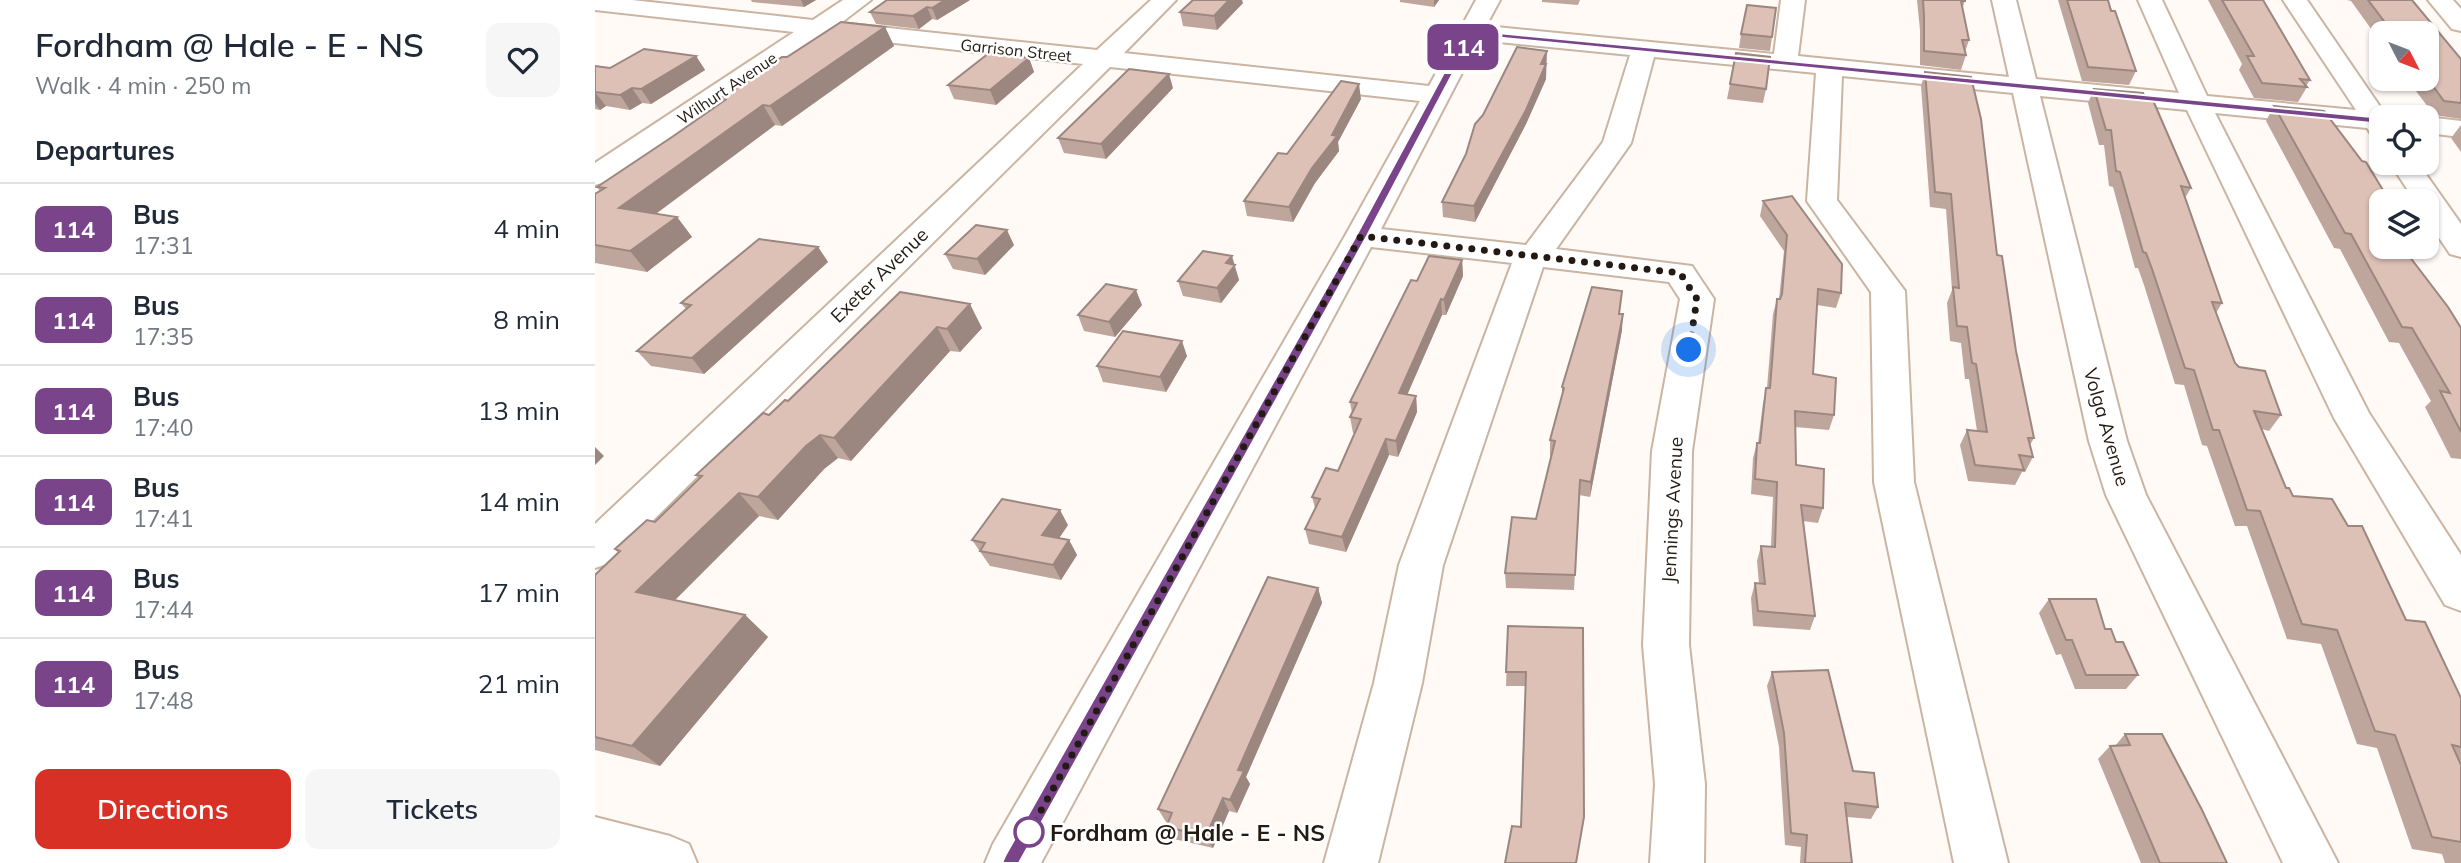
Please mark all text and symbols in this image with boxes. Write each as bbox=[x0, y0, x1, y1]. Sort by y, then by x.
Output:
north arrow bbox=[2369, 21, 2439, 91]
map controls bbox=[2369, 21, 2439, 259]
button: heart bbox=[486, 23, 560, 97]
text: Fordham @ Hale - E - NS bbox=[35, 24, 424, 65]
line badge: 114 bbox=[1423, 24, 1503, 70]
text: 114 bbox=[1441, 32, 1485, 62]
street label: Garrison Street bbox=[959, 34, 1073, 66]
street label: Wilhurt Avenue bbox=[673, 47, 781, 129]
text: Walk · 4 min · 250 m bbox=[35, 71, 252, 100]
button: locate bbox=[2369, 105, 2439, 175]
text: Departures bbox=[35, 134, 175, 167]
button: layers bbox=[2369, 189, 2439, 259]
text: Bus bbox=[133, 198, 179, 231]
text: 4 min bbox=[493, 212, 560, 245]
text: 114 bbox=[52, 214, 95, 244]
street label: Exeter Avenue bbox=[825, 222, 933, 328]
text: 17:31 bbox=[133, 231, 193, 260]
text: Bus bbox=[133, 289, 179, 322]
text: 8 min bbox=[493, 303, 560, 336]
text: 114 bbox=[52, 305, 95, 335]
text: 17:35 bbox=[133, 322, 193, 351]
your location bbox=[1671, 332, 1706, 367]
street label: Volga Avenue bbox=[2079, 365, 2135, 489]
text: Bus bbox=[133, 380, 179, 413]
text: 13 min bbox=[478, 394, 560, 427]
text: 114 bbox=[52, 396, 95, 426]
text: 17:40 bbox=[133, 413, 193, 442]
street label: Jennings Avenue bbox=[1656, 436, 1688, 584]
text: Bus bbox=[133, 471, 179, 504]
text: 14 min bbox=[478, 485, 560, 518]
text: 114 bbox=[52, 487, 95, 517]
text: 17:41 bbox=[133, 504, 193, 533]
text: Bus bbox=[133, 562, 179, 595]
text: 17 min bbox=[478, 576, 560, 609]
text: 114 bbox=[52, 578, 95, 608]
text: 17:44 bbox=[133, 595, 193, 624]
text: Bus bbox=[133, 653, 179, 686]
text: 21 min bbox=[478, 667, 560, 700]
text: 114 bbox=[52, 669, 95, 699]
text: 17:48 bbox=[133, 686, 193, 715]
button: Directions bbox=[35, 769, 291, 849]
button: Tickets bbox=[305, 769, 560, 849]
marker: Fordham @ Hale - E - NS bbox=[1014, 817, 1044, 847]
place label: Fordham @ Hale - E - NS bbox=[1050, 818, 1325, 847]

